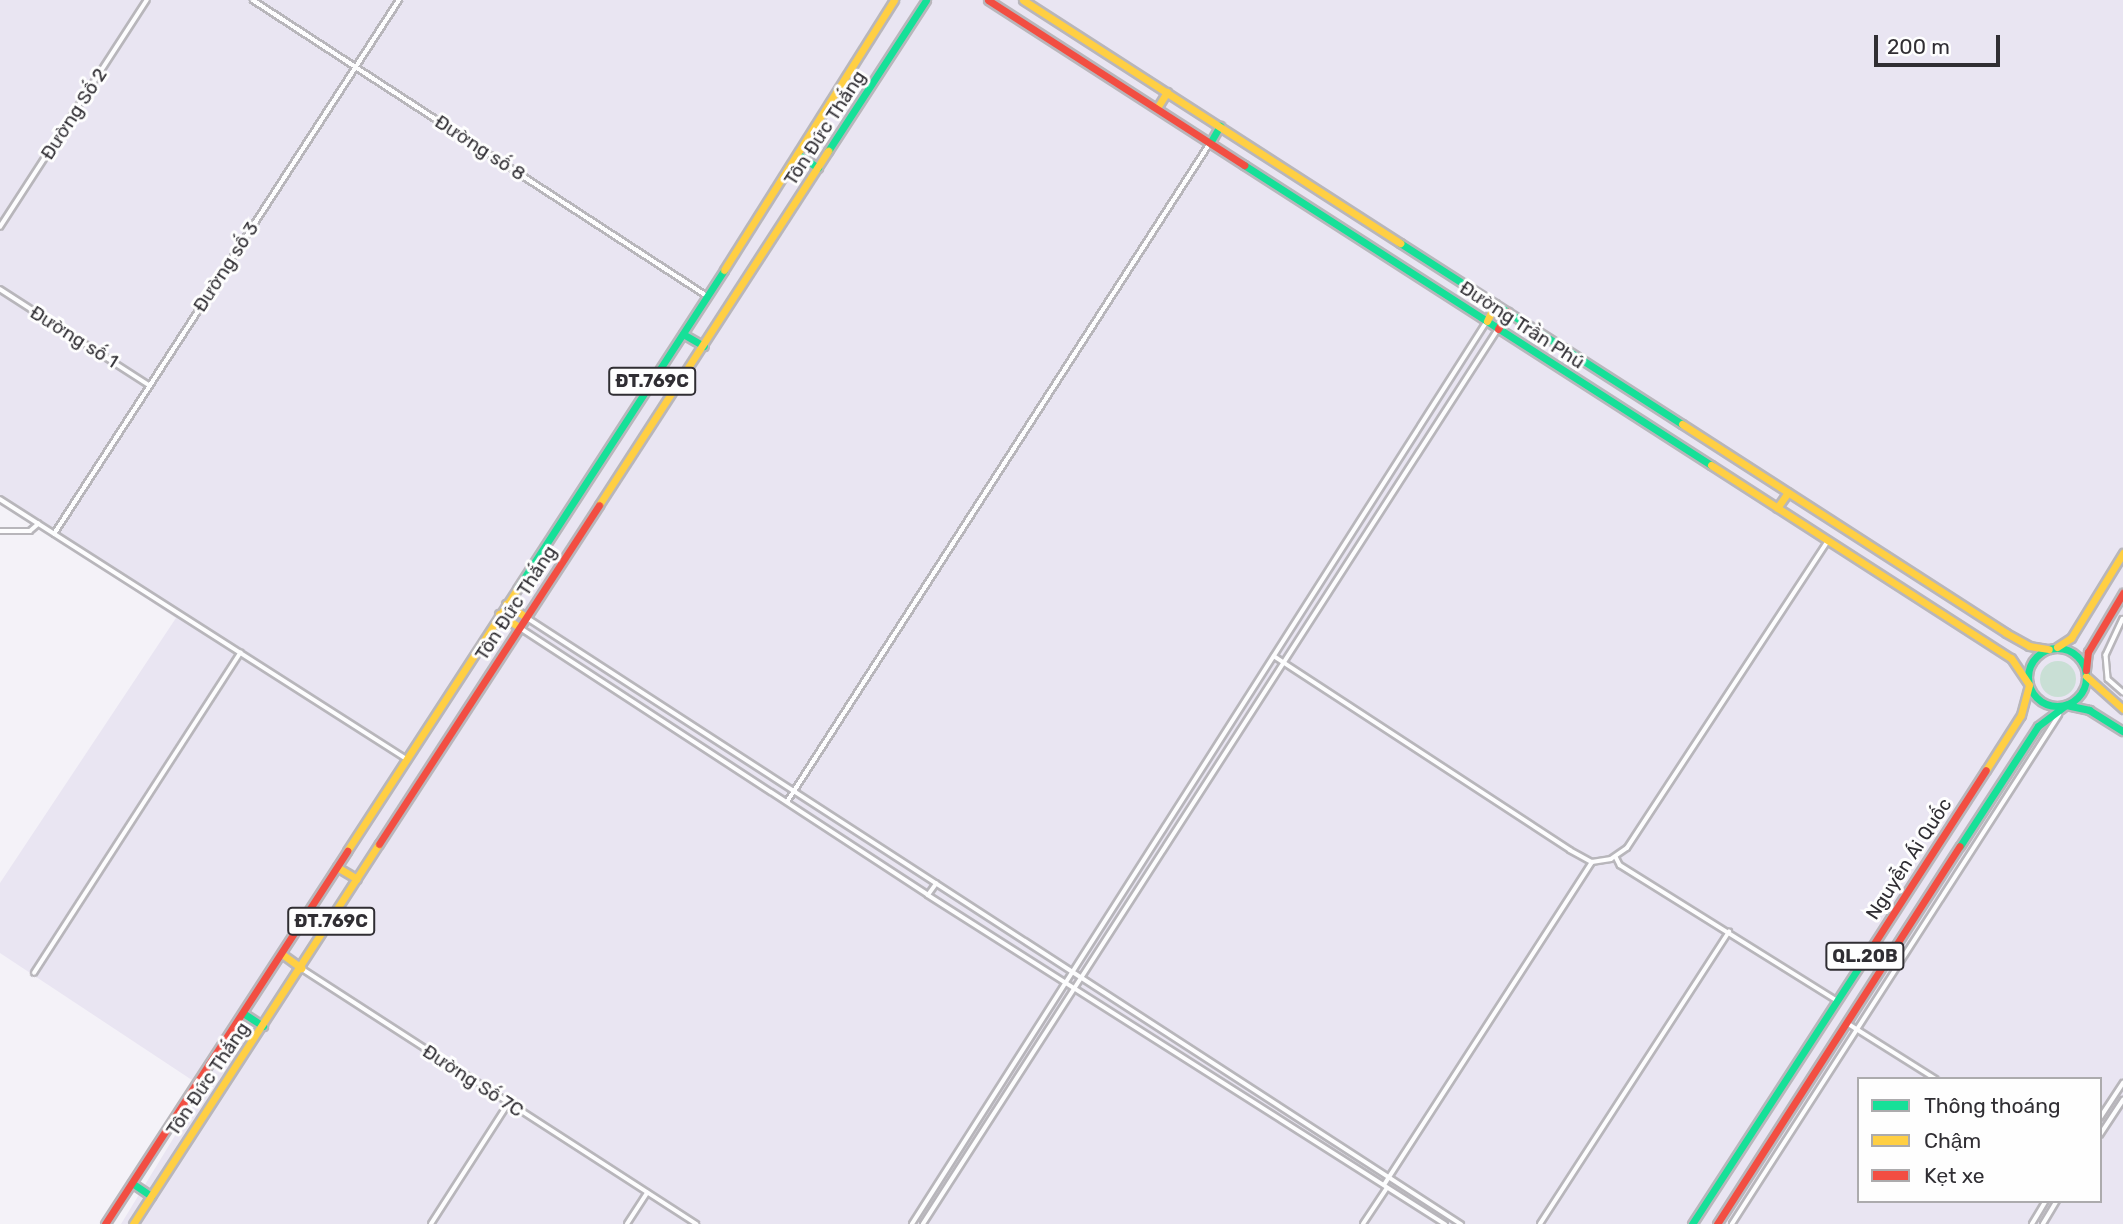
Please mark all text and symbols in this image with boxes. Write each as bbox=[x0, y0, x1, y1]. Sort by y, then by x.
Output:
scale bar bbox=[1878, 21, 2004, 65]
text: 200 m bbox=[1887, 34, 1950, 59]
street label: Đường Số 2 bbox=[36, 64, 112, 164]
street label: Tôn Đức Thắng bbox=[779, 66, 871, 190]
street label: Đường số 8 bbox=[430, 110, 530, 186]
street label: Đường số 3 bbox=[188, 218, 264, 316]
street label: Đường Trần Phú bbox=[1455, 276, 1589, 374]
street label: Đường số 1 bbox=[26, 301, 122, 373]
road number: ĐT.769C bbox=[606, 366, 698, 396]
street label: Tôn Đức Thắng bbox=[470, 541, 562, 665]
street label: Nguyễn Ái Quốc bbox=[1861, 794, 1957, 924]
road number: ĐT.769C bbox=[286, 906, 376, 936]
road number: QL.20B bbox=[1825, 942, 1905, 971]
street label: Tôn Đức Thắng bbox=[161, 1018, 255, 1140]
street label: Đường Số 7C bbox=[418, 1040, 528, 1122]
legend bbox=[1857, 1077, 2102, 1203]
text: Thông thoáng bbox=[1924, 1093, 2060, 1118]
text: Chậm bbox=[1924, 1128, 1981, 1153]
text: Kẹt xe bbox=[1924, 1163, 1984, 1188]

